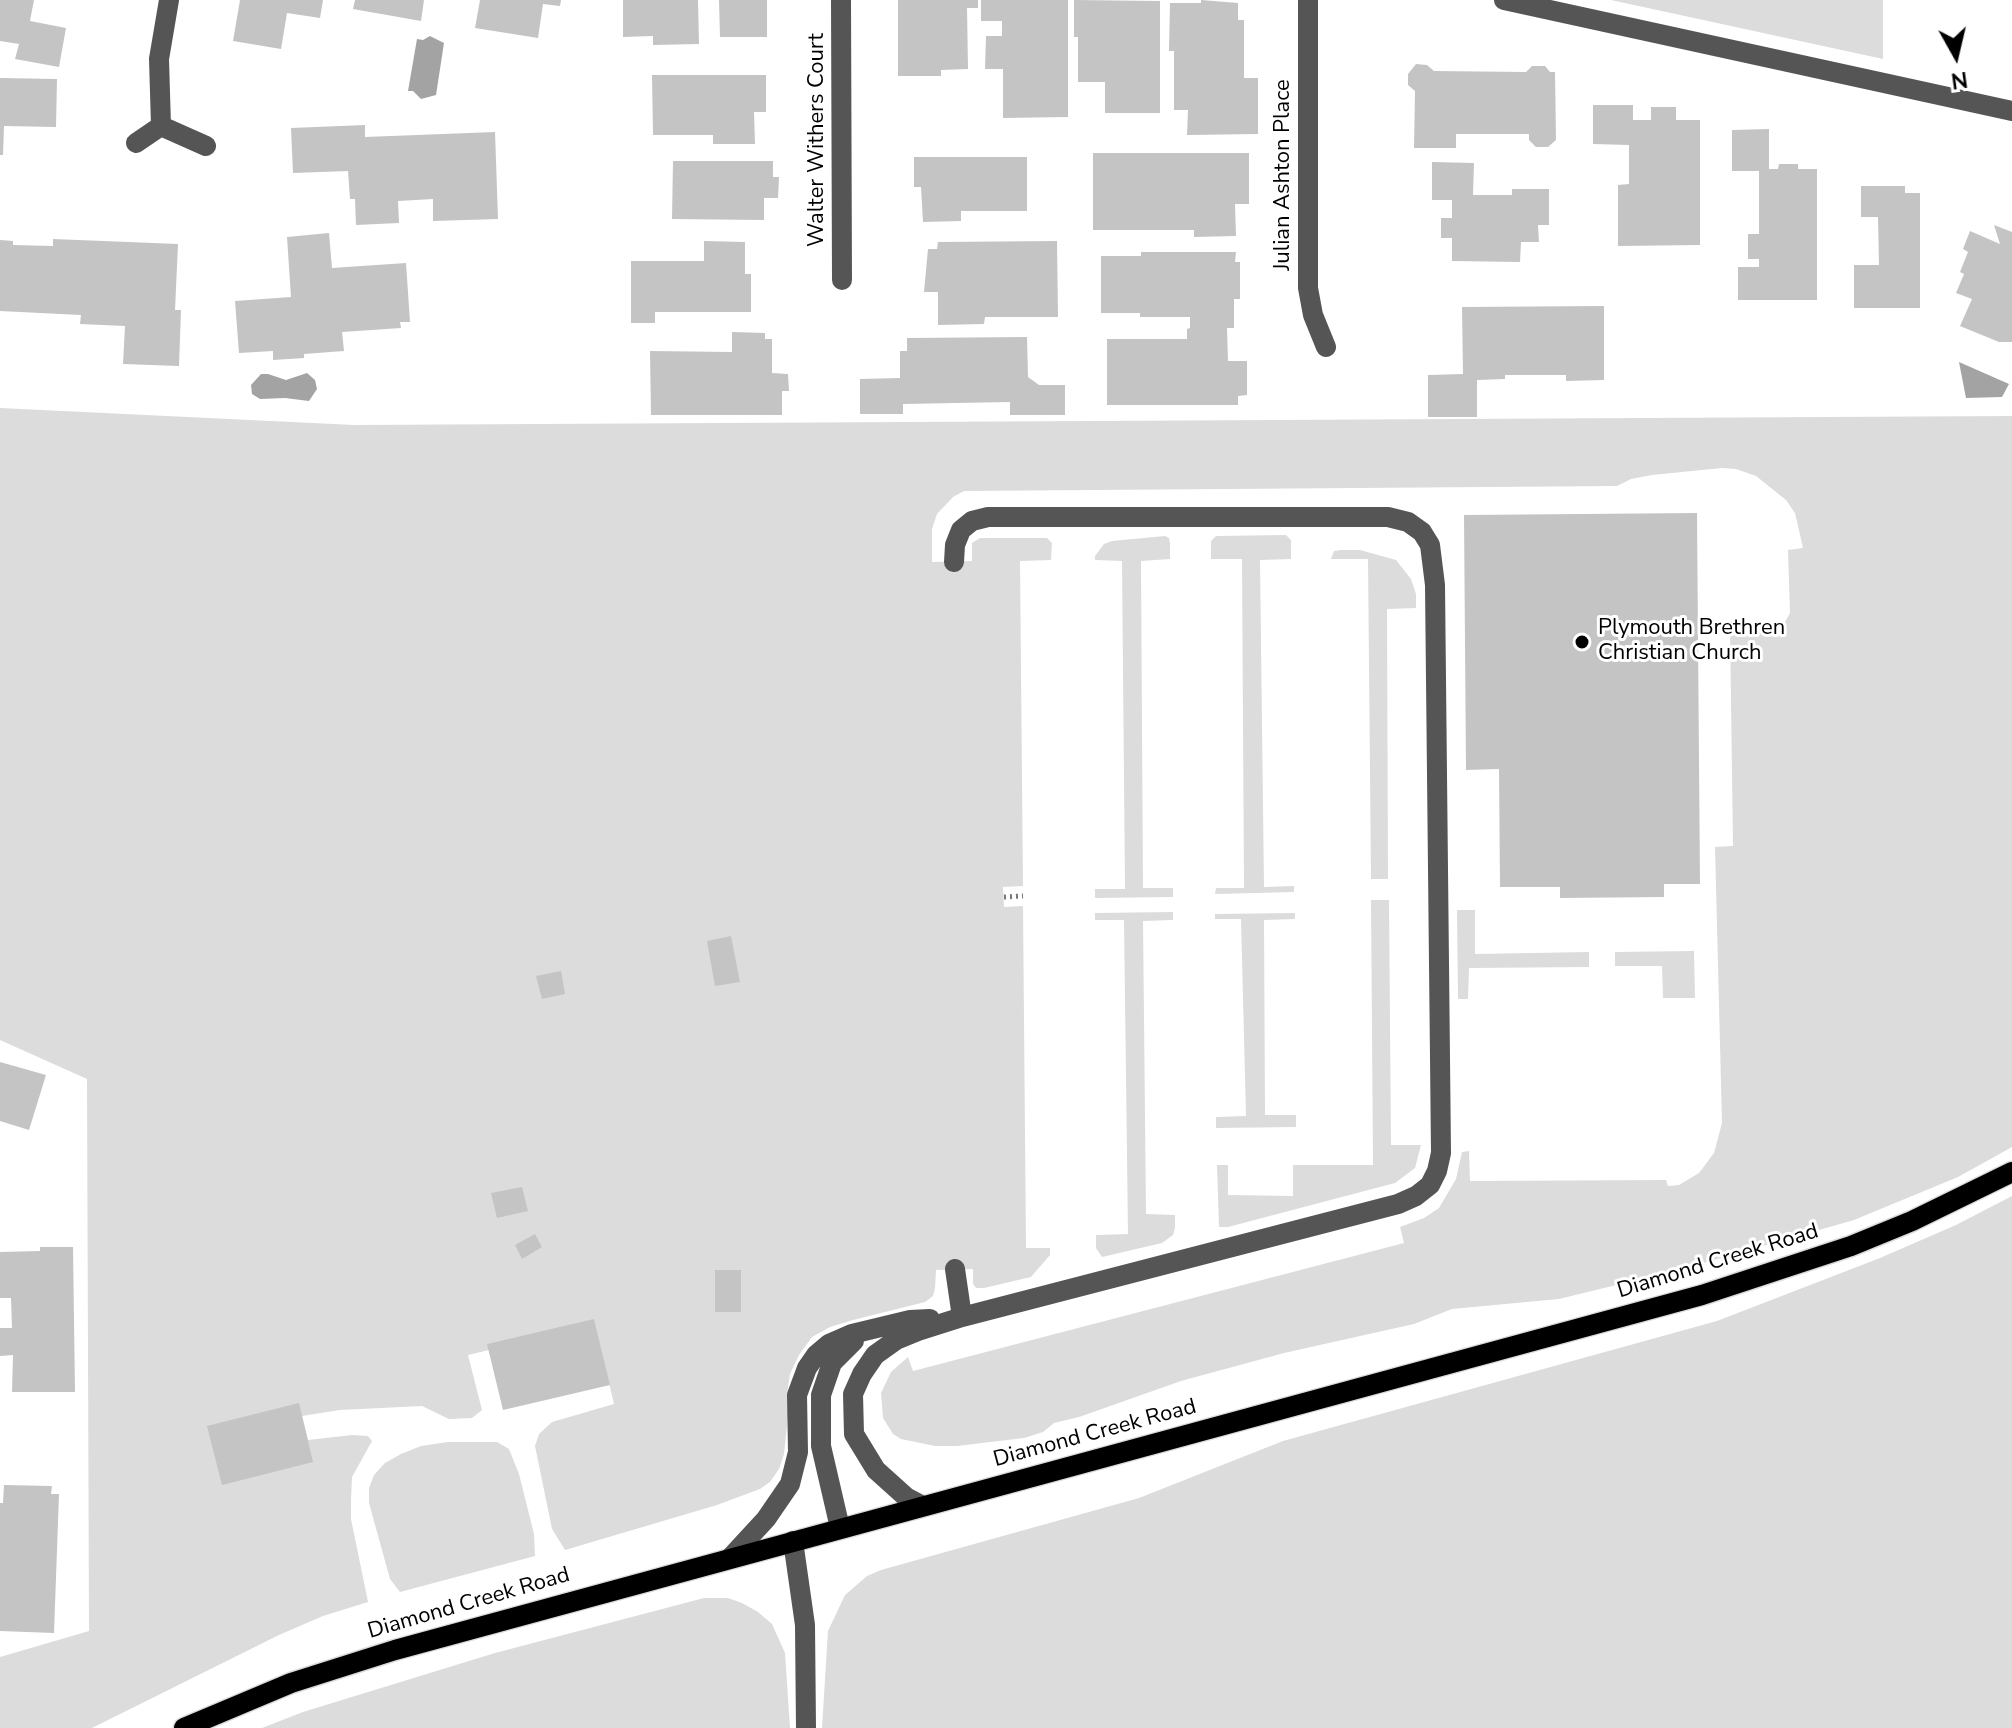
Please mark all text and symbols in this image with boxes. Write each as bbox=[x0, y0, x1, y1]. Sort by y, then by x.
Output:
north arrow bbox=[1916, 16, 1996, 96]
street label: Walter Withers Court bbox=[805, 33, 831, 247]
text: N bbox=[1949, 64, 1970, 96]
street label: Julian Ashton Place bbox=[1271, 79, 1297, 271]
place label: Plymouth Brethren Christian Church bbox=[1598, 616, 1785, 668]
marker: Plymouth Brethren Christian Church bbox=[1573, 633, 1591, 651]
street label: Diamond Creek Road bbox=[1614, 1219, 1822, 1305]
street label: Diamond Creek Road bbox=[991, 1394, 1199, 1474]
street label: Diamond Creek Road bbox=[365, 1563, 573, 1645]

